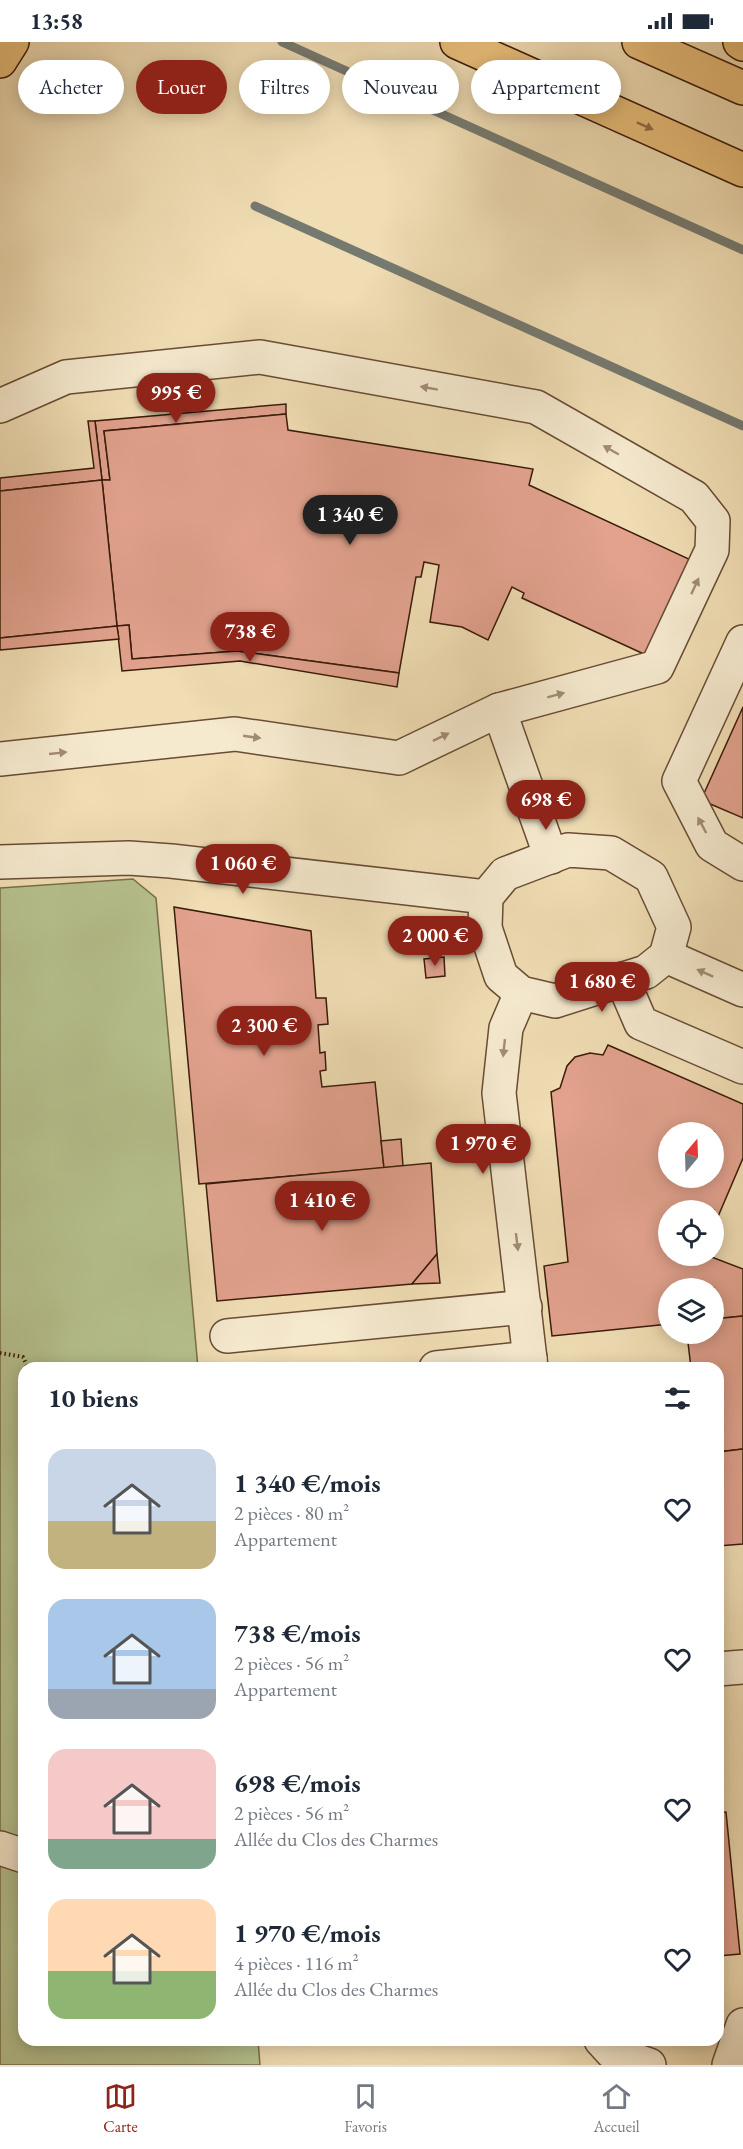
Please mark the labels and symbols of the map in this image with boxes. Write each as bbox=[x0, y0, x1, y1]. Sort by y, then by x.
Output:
one-way arrow bbox=[636, 121, 654, 131]
pin: 995 € bbox=[134, 373, 218, 424]
one-way arrow bbox=[420, 383, 439, 392]
one-way arrow bbox=[602, 445, 619, 455]
pin: 1 340 € bbox=[295, 495, 405, 546]
one-way arrow bbox=[691, 578, 700, 595]
pin: 738 € bbox=[208, 612, 292, 663]
one-way arrow bbox=[547, 690, 565, 699]
one-way arrow bbox=[243, 732, 262, 741]
one-way arrow bbox=[432, 733, 449, 742]
one-way arrow bbox=[49, 748, 68, 758]
pin: 698 € bbox=[504, 780, 588, 831]
one-way arrow bbox=[697, 817, 707, 834]
pin: 1 060 € bbox=[188, 844, 298, 895]
pin: 2 000 € bbox=[380, 916, 490, 967]
pin: 1 680 € bbox=[547, 962, 657, 1013]
one-way arrow bbox=[696, 969, 713, 978]
pin: 2 300 € bbox=[209, 1006, 319, 1057]
one-way arrow bbox=[499, 1039, 509, 1058]
north arrow bbox=[658, 1122, 724, 1188]
pin: 1 970 € bbox=[428, 1124, 538, 1175]
pin: 1 410 € bbox=[267, 1181, 377, 1232]
one-way arrow bbox=[512, 1232, 522, 1251]

